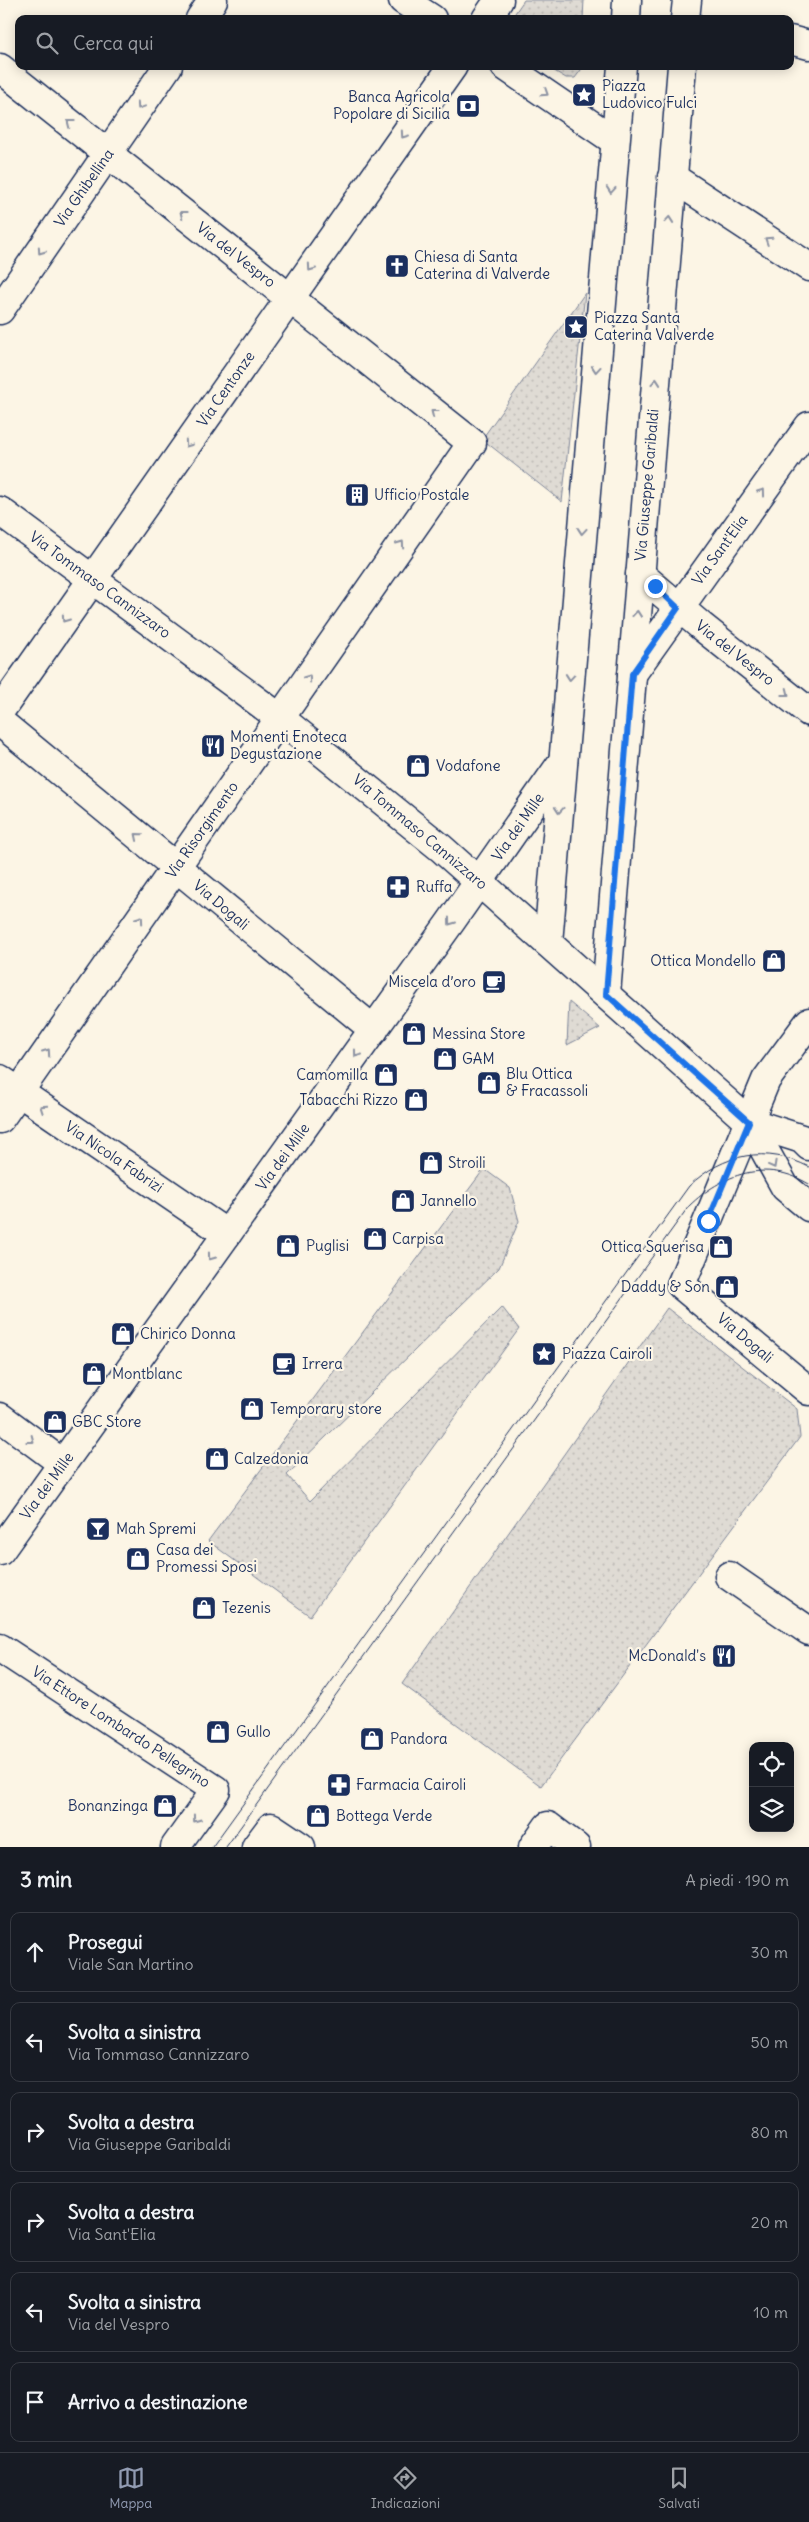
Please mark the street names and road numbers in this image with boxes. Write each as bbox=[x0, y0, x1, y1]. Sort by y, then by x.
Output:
street label: Via Ghibellina bbox=[50, 144, 118, 231]
street label: Via del Vespro bbox=[193, 218, 280, 291]
street label: Via Centonze bbox=[193, 347, 259, 430]
street label: Via Giuseppe Garibaldi bbox=[630, 408, 663, 562]
street label: Via Sant'Elia bbox=[688, 510, 752, 589]
street label: Via Tommaso Cannizzaro bbox=[26, 527, 175, 642]
street label: Via del Vespro bbox=[692, 616, 779, 689]
street label: Via Tommaso Cannizzaro bbox=[349, 770, 492, 894]
street label: Via Risorgimento bbox=[161, 778, 242, 882]
street label: Via dei Mille bbox=[487, 789, 548, 864]
street label: Via Dogali bbox=[189, 876, 253, 934]
street label: Via Nicola Fabrizi bbox=[61, 1117, 167, 1197]
street label: Via dei Mille bbox=[252, 1119, 313, 1194]
street label: Via Dogali bbox=[713, 1309, 777, 1367]
street label: Via dei Mille bbox=[16, 1448, 77, 1523]
street label: Via Ettore Lombardo Pellegrino bbox=[29, 1662, 214, 1791]

